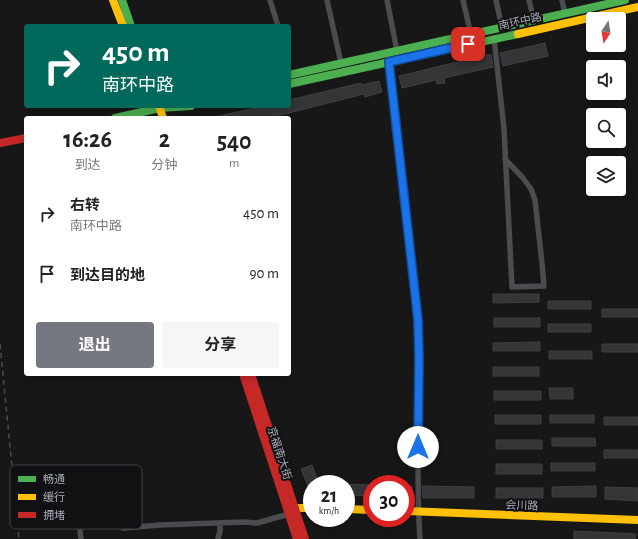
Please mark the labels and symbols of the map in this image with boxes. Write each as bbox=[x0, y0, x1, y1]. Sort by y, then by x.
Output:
street label: 南环中路 bbox=[497, 10, 543, 32]
north arrow bbox=[586, 12, 626, 52]
pin bbox=[451, 27, 485, 61]
street label: 京福南大街 bbox=[266, 425, 294, 481]
position arrow bbox=[397, 426, 439, 468]
legend bbox=[10, 465, 142, 529]
text: 畅通 bbox=[43, 473, 65, 485]
speed limit sign: 30 bbox=[363, 475, 415, 527]
text: 缓行 bbox=[43, 491, 65, 503]
street label: 会川路 bbox=[505, 498, 539, 512]
text: 拥堵 bbox=[43, 510, 65, 521]

